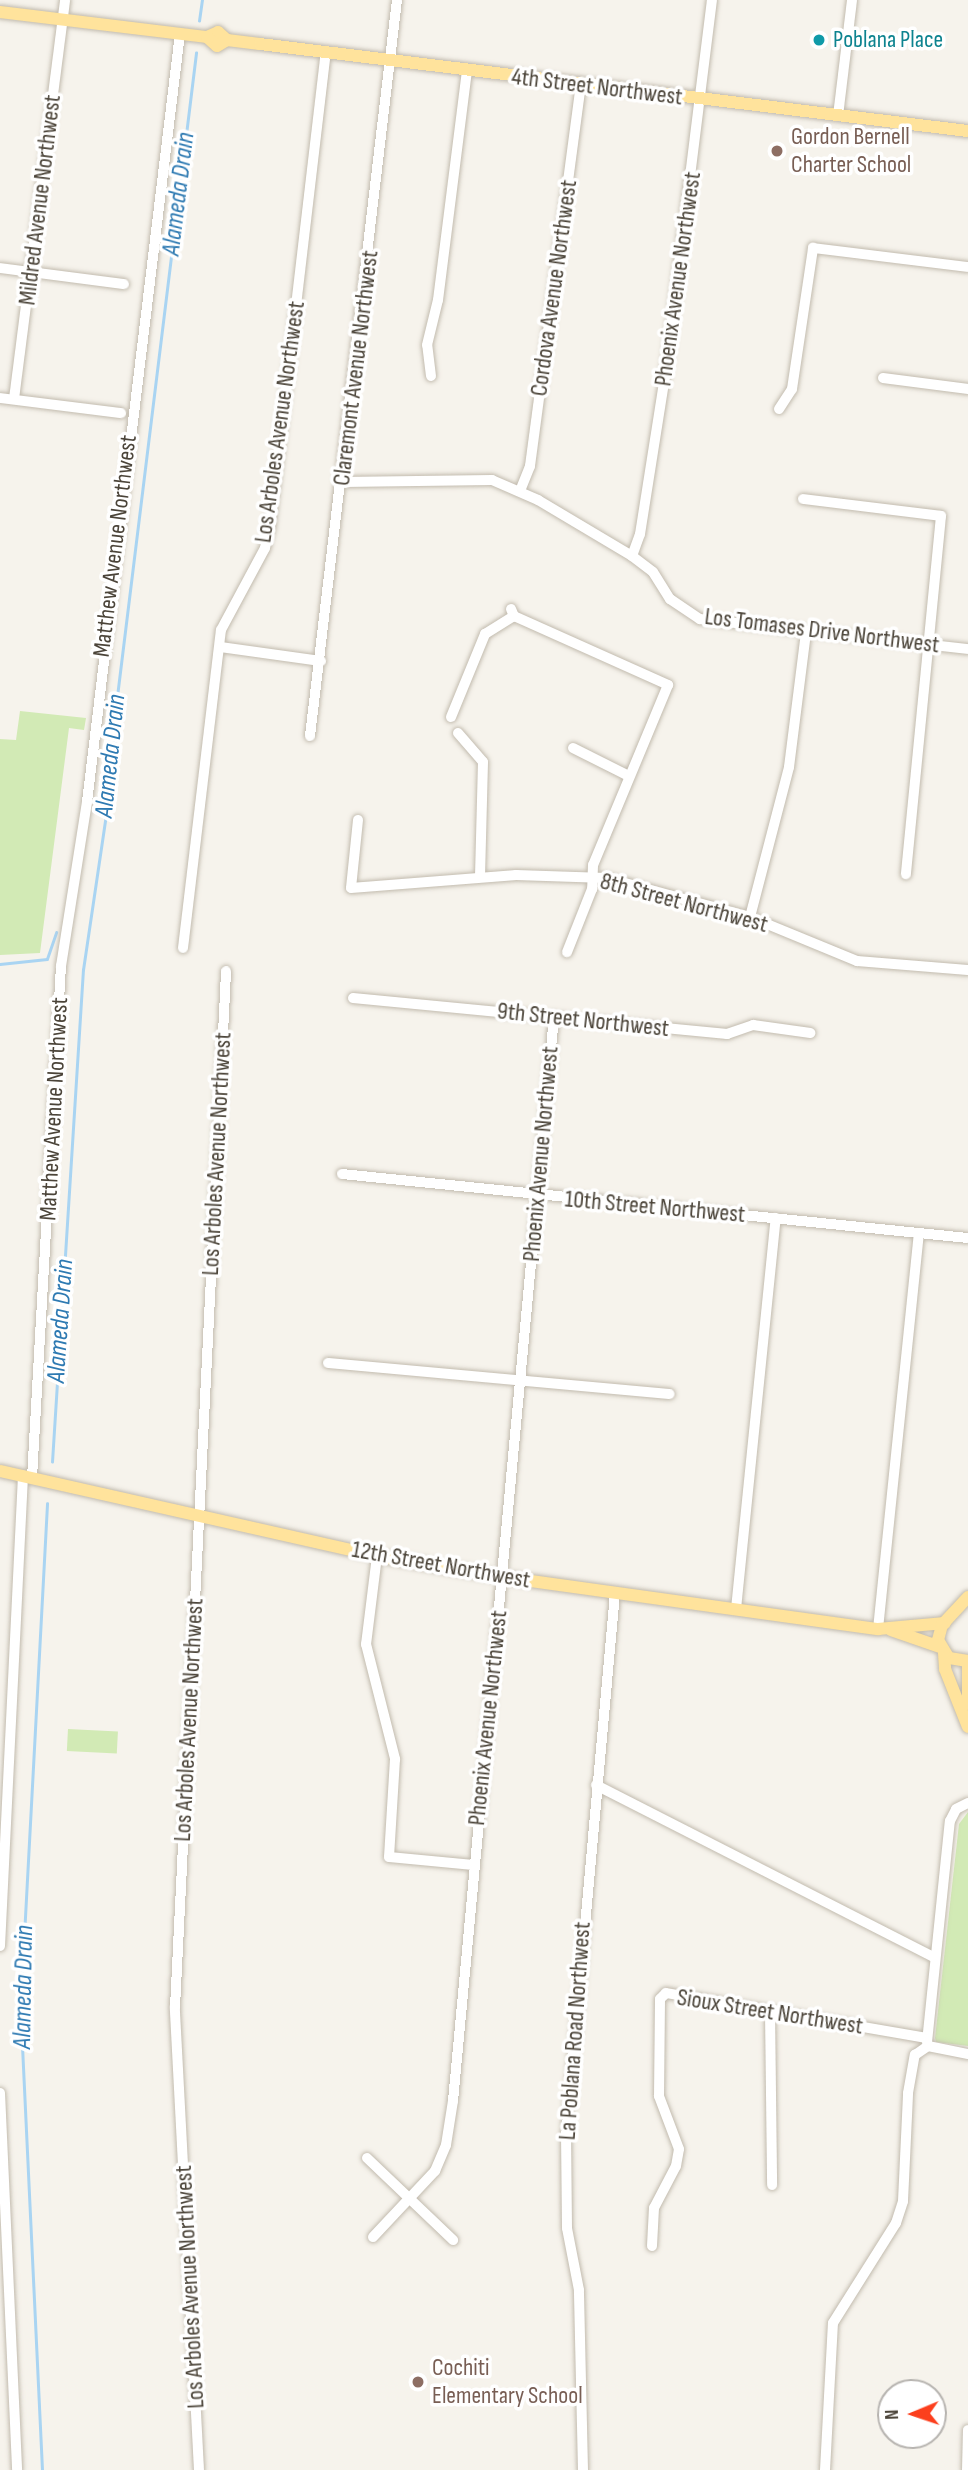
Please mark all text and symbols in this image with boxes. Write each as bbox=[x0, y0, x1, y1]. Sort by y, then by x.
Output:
place label: Poblana Place bbox=[833, 26, 943, 54]
marker: Poblana Place bbox=[811, 32, 827, 48]
street label: 4th Street Northwest bbox=[510, 62, 684, 112]
street label: Mildred Avenue Northwest bbox=[13, 93, 67, 307]
place label: Gordon Bernell Charter School bbox=[791, 123, 911, 179]
water label: Alameda Drain bbox=[156, 131, 202, 257]
marker: Gordon Bernell Charter School bbox=[769, 143, 785, 159]
street label: Phoenix Avenue Northwest bbox=[649, 170, 707, 388]
street label: Cordova Avenue Northwest bbox=[525, 178, 583, 398]
street label: Claremont Avenue Northwest bbox=[327, 249, 385, 487]
street label: Los Arboles Avenue Northwest bbox=[249, 299, 311, 545]
street label: Matthew Avenue Northwest bbox=[87, 433, 143, 659]
street label: Los Tomases Drive Northwest bbox=[703, 602, 941, 660]
water label: Alameda Drain bbox=[89, 693, 133, 819]
street label: 8th Street Northwest bbox=[597, 867, 771, 939]
street label: Matthew Avenue Northwest bbox=[34, 997, 74, 1221]
street label: 9th Street Northwest bbox=[496, 997, 670, 1043]
street label: Los Arboles Avenue Northwest bbox=[196, 1032, 238, 1276]
street label: Phoenix Avenue Northwest bbox=[517, 1045, 565, 1263]
street label: 10th Street Northwest bbox=[564, 1185, 746, 1229]
water label: Alameda Drain bbox=[41, 1258, 81, 1384]
street label: 12th Street Northwest bbox=[350, 1535, 532, 1595]
street label: Los Arboles Avenue Northwest bbox=[168, 1598, 210, 1842]
street label: Phoenix Avenue Northwest bbox=[462, 1609, 514, 1827]
street label: La Poblana Road Northwest bbox=[553, 1921, 597, 2141]
water label: Alameda Drain bbox=[7, 1925, 41, 2049]
street label: Sioux Street Northwest bbox=[675, 1983, 865, 2041]
street label: Los Arboles Avenue Northwest bbox=[169, 2165, 211, 2409]
place label: Cochiti Elementary School bbox=[432, 2354, 583, 2410]
marker: Cochiti Elementary School bbox=[410, 2374, 426, 2390]
north arrow bbox=[877, 2379, 947, 2449]
text: N bbox=[881, 2409, 904, 2420]

